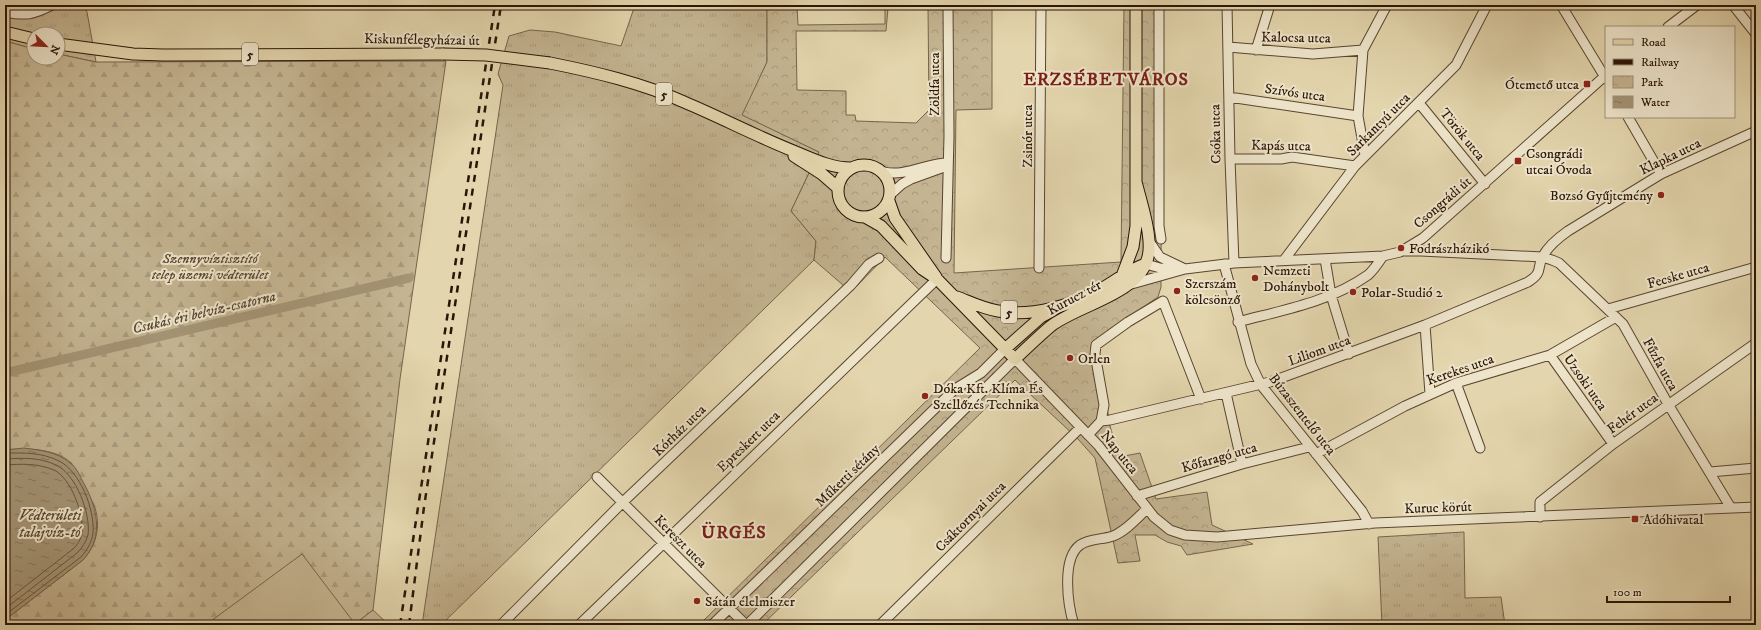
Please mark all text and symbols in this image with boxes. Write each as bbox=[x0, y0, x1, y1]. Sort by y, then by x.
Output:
north arrow bbox=[26, 26, 66, 66]
legend bbox=[1605, 26, 1735, 118]
street label: Kalocsa utca bbox=[1261, 28, 1331, 48]
street label: Kiskunfélegyházai út bbox=[364, 30, 481, 50]
text: Road bbox=[1641, 35, 1666, 50]
text: N bbox=[46, 43, 62, 57]
road number: 5 bbox=[242, 43, 258, 65]
street label: Zöldfa utca bbox=[926, 52, 944, 116]
text: Railway bbox=[1641, 55, 1679, 70]
district label: ERZSÉBETVÁROS bbox=[1023, 68, 1189, 91]
text: Park bbox=[1641, 75, 1663, 90]
place label: Ótemető utca bbox=[1505, 76, 1579, 94]
marker: Ótemető utca bbox=[1582, 79, 1592, 89]
street label: Szívós utca bbox=[1264, 80, 1326, 106]
road number: 5 bbox=[656, 83, 672, 105]
street label: Sarkantyú utca bbox=[1343, 89, 1414, 160]
text: Water bbox=[1640, 95, 1670, 110]
street label: Csóka utca bbox=[1206, 104, 1226, 164]
street label: Zsinór utca bbox=[1019, 105, 1037, 167]
street label: Török utca bbox=[1436, 105, 1489, 164]
street label: Klapka utca bbox=[1637, 134, 1704, 179]
street label: Kapás utca bbox=[1251, 136, 1311, 156]
place label: Csongrádi utcai Óvoda bbox=[1526, 145, 1592, 179]
marker: Csongrádi utcai Óvoda bbox=[1513, 156, 1523, 166]
street label: Csongrádi út bbox=[1410, 172, 1476, 233]
place label: Bozsó Gyűjtemény bbox=[1550, 187, 1653, 205]
marker: Bozsó Gyűjtemény bbox=[1656, 190, 1666, 200]
place label: Fodrászházikó bbox=[1409, 240, 1490, 258]
marker: Fodrászházikó bbox=[1396, 243, 1406, 253]
park label: Szennyvíztisztító telep üzemi védterület bbox=[152, 250, 270, 284]
street label: Fecske utca bbox=[1645, 259, 1711, 293]
place label: Nemzeti Dohánybolt bbox=[1263, 262, 1330, 296]
marker: Nemzeti Dohánybolt bbox=[1250, 273, 1260, 283]
place label: Szerszám kölcsönző bbox=[1185, 275, 1241, 309]
street label: Kurucz tér bbox=[1044, 276, 1105, 320]
place label: Polar-Studió 2 bbox=[1361, 284, 1443, 302]
marker: Szerszám kölcsönző bbox=[1172, 286, 1182, 296]
water label: Csukás éri belvíz-csatorna bbox=[130, 287, 278, 338]
marker: Polar-Studió 2 bbox=[1348, 287, 1358, 297]
road number: 5 bbox=[1001, 301, 1017, 323]
street label: Liliom utca bbox=[1286, 331, 1353, 371]
street label: Fűzfa utca bbox=[1638, 335, 1682, 394]
place label: Orlen bbox=[1078, 350, 1111, 368]
street label: Kerekes utca bbox=[1424, 350, 1496, 390]
street label: Uzsoki utca bbox=[1559, 351, 1611, 414]
marker: Orlen bbox=[1065, 353, 1075, 363]
street label: Búzaszentelő utca bbox=[1265, 370, 1340, 459]
place label: Dóka Kft. Klíma És Szellőzés Technika bbox=[933, 380, 1043, 414]
street label: Fehér utca bbox=[1604, 389, 1662, 438]
marker: Dóka Kft. Klíma És Szellőzés Technika bbox=[920, 391, 930, 401]
street label: Kórház utca bbox=[649, 401, 710, 461]
street label: Epreskert utca bbox=[713, 407, 784, 476]
street label: Nap utca bbox=[1096, 427, 1142, 478]
street label: Kőfaragó utca bbox=[1179, 439, 1259, 477]
street label: Műkerti sétány bbox=[812, 440, 884, 511]
street label: Csáktornyai utca bbox=[931, 477, 1010, 556]
street label: Kuruc körút bbox=[1404, 498, 1473, 518]
water label: Védterületi talajvíz-tó bbox=[19, 506, 82, 542]
street label: Kereszt utca bbox=[650, 511, 711, 572]
place label: Adóhivatal bbox=[1643, 511, 1704, 529]
marker: Adóhivatal bbox=[1630, 514, 1640, 524]
district label: ÜRGÉS bbox=[701, 521, 767, 544]
scale bar bbox=[1607, 578, 1730, 604]
text: 100 m bbox=[1613, 585, 1642, 600]
place label: Sátán élelmiszer bbox=[705, 593, 796, 611]
marker: Sátán élelmiszer bbox=[692, 596, 702, 606]

